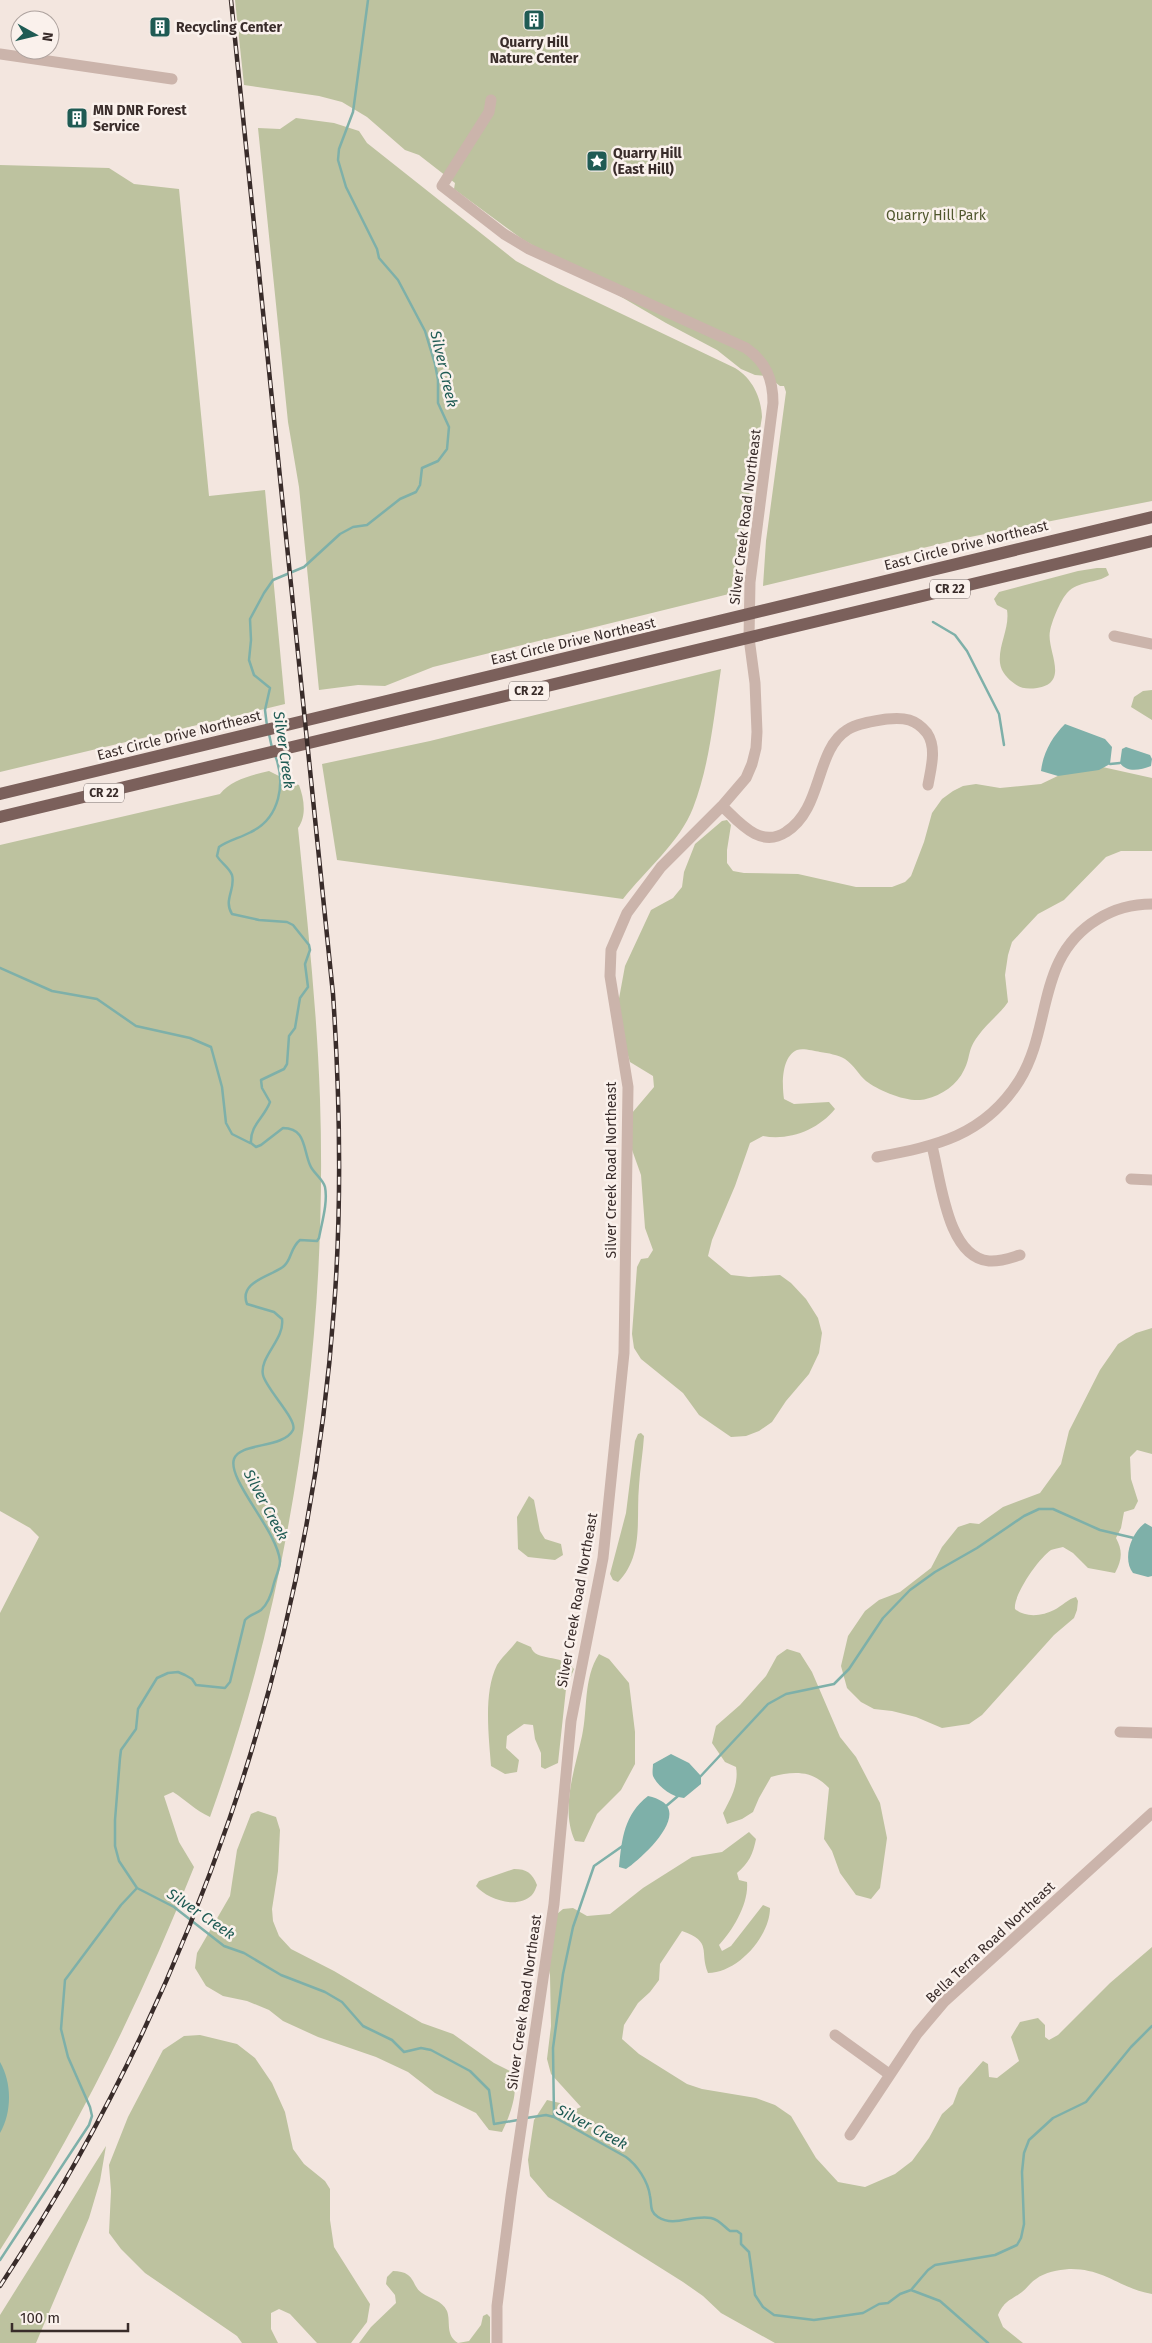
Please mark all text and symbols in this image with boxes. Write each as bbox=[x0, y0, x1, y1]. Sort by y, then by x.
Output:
building icon: Quarry Hill Nature Center bbox=[522, 8, 546, 32]
north arrow bbox=[10, 10, 60, 60]
building icon: Recycling Center bbox=[148, 15, 172, 39]
place label: Recycling Center bbox=[176, 19, 282, 36]
text: N bbox=[38, 31, 56, 43]
place label: Quarry Hill Nature Center bbox=[490, 34, 579, 67]
place label: MN DNR Forest Service bbox=[93, 102, 187, 135]
building icon: MN DNR Forest Service bbox=[65, 106, 89, 130]
place label: Quarry Hill (East Hill) bbox=[613, 145, 683, 178]
place icon: Quarry Hill (East Hill) bbox=[585, 149, 609, 173]
park label: Quarry Hill Park bbox=[886, 207, 987, 224]
water label: Silver Creek bbox=[426, 328, 462, 409]
street label: Silver Creek Road Northeast bbox=[726, 427, 765, 606]
street label: East Circle Drive Northeast bbox=[882, 517, 1051, 574]
road number: CR 22 bbox=[930, 580, 970, 598]
street label: East Circle Drive Northeast bbox=[489, 614, 658, 669]
road number: CR 22 bbox=[509, 681, 549, 700]
street label: East Circle Drive Northeast bbox=[95, 707, 264, 764]
water label: Silver Creek bbox=[270, 709, 298, 790]
road number: CR 22 bbox=[84, 784, 124, 802]
street label: Silver Creek Road Northeast bbox=[603, 1081, 620, 1258]
water label: Silver Creek bbox=[239, 1465, 292, 1544]
street label: Silver Creek Road Northeast bbox=[554, 1511, 601, 1689]
street label: Bella Terra Road Northeast bbox=[922, 1877, 1059, 2007]
water label: Silver Creek bbox=[163, 1884, 238, 1943]
street label: Silver Creek Road Northeast bbox=[504, 1912, 545, 2091]
water label: Silver Creek bbox=[552, 2100, 631, 2153]
scale bar bbox=[12, 2300, 129, 2332]
text: 100 m bbox=[20, 2309, 60, 2327]

